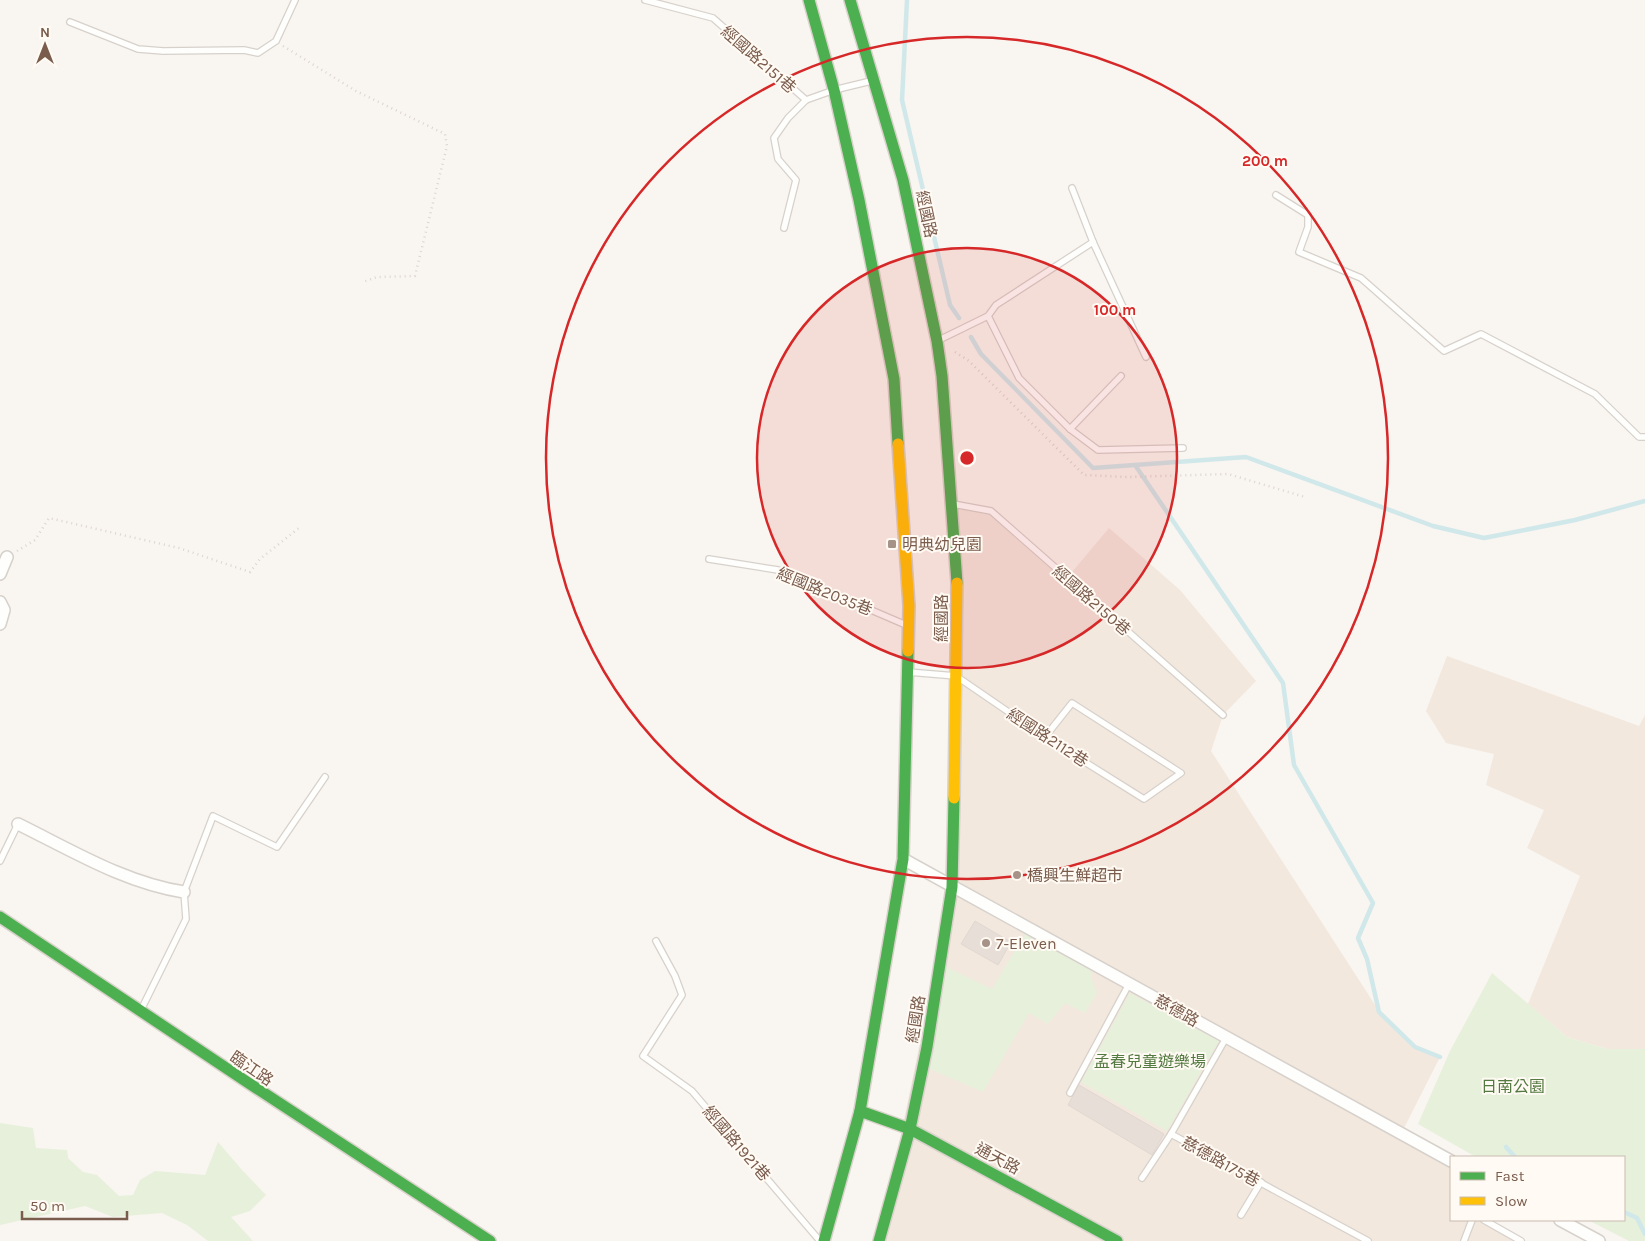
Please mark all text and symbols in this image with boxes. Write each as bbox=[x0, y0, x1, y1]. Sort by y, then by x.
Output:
north arrow bbox=[20, 20, 70, 70]
street label: 經國路2151巷 bbox=[717, 22, 800, 97]
text: N bbox=[40, 24, 50, 41]
text: 200 m bbox=[1242, 152, 1288, 170]
street label: 經國路 bbox=[912, 189, 941, 240]
text: 100 m bbox=[1094, 301, 1136, 319]
centre of rings bbox=[958, 449, 976, 467]
place label: 明典幼兒園 bbox=[902, 535, 982, 554]
marker: 明典幼兒園 bbox=[886, 538, 898, 550]
street label: 經國路2150巷 bbox=[1049, 561, 1135, 639]
street label: 經國路2035巷 bbox=[774, 564, 875, 619]
street label: 經國路 bbox=[932, 594, 951, 642]
street label: 經國路2112巷 bbox=[1004, 704, 1092, 771]
place label: 橋興生鮮超市 bbox=[1027, 866, 1123, 885]
marker: 橋興生鮮超市 bbox=[1011, 869, 1023, 881]
place label: 7-Eleven bbox=[996, 934, 1057, 953]
marker: 7-Eleven bbox=[980, 937, 992, 949]
street label: 慈德路 bbox=[1151, 990, 1202, 1030]
street label: 經國路 bbox=[902, 994, 929, 1044]
street label: 臨江路 bbox=[227, 1047, 277, 1090]
park label: 孟春兒童遊樂場 bbox=[1094, 1052, 1206, 1071]
park label: 日南公園 bbox=[1481, 1077, 1545, 1096]
street label: 經國路1921巷 bbox=[699, 1102, 774, 1185]
street label: 慈德路175巷 bbox=[1179, 1132, 1263, 1191]
street label: 通天路 bbox=[972, 1139, 1023, 1178]
legend bbox=[1450, 1156, 1625, 1221]
text: Fast bbox=[1495, 1167, 1525, 1185]
scale bar bbox=[22, 1188, 128, 1220]
text: Slow bbox=[1495, 1192, 1527, 1210]
text: 50 m bbox=[30, 1197, 65, 1215]

